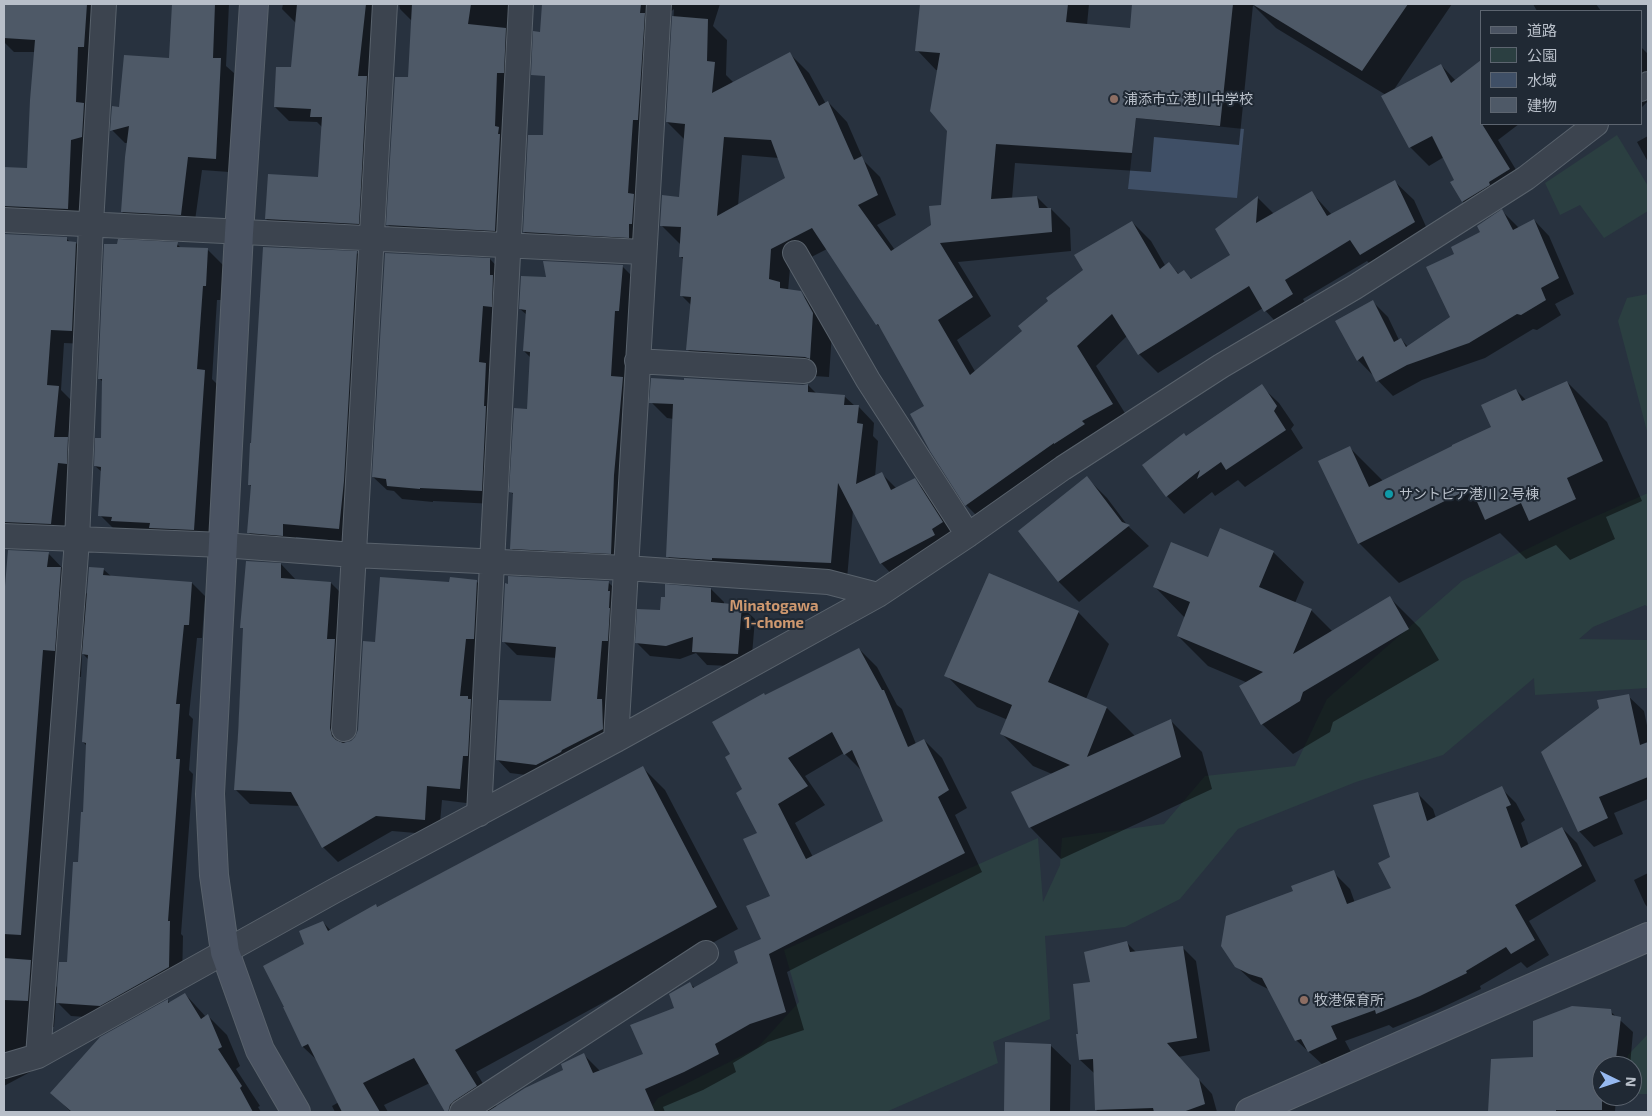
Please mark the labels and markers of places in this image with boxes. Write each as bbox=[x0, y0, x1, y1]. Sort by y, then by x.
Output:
place label: 浦添市立 港川中学校 bbox=[1124, 91, 1253, 107]
marker: 浦添市立 港川中学校 bbox=[1108, 93, 1120, 105]
place label: サントピア港川２号棟 bbox=[1399, 486, 1539, 502]
marker: サントピア港川２号棟 bbox=[1383, 488, 1395, 500]
place label: 牧港保育所 bbox=[1314, 992, 1384, 1008]
marker: 牧港保育所 bbox=[1298, 994, 1310, 1006]

